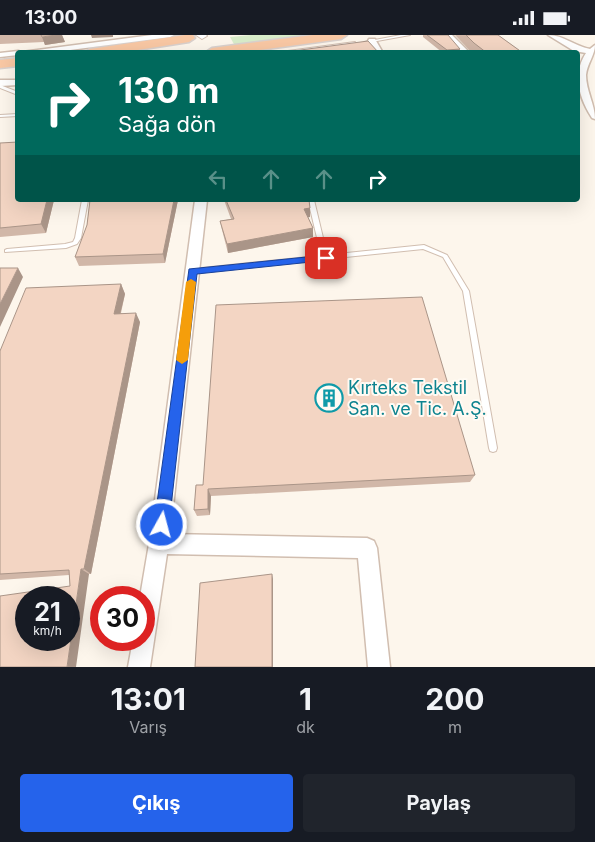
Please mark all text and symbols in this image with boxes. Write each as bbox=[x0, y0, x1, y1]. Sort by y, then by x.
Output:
text: 13:00 bbox=[25, 6, 77, 29]
text: 130 m bbox=[118, 69, 220, 111]
icon: right bbox=[35, 70, 100, 135]
text: Sağa dön bbox=[118, 111, 216, 137]
icon: left bbox=[204, 165, 232, 193]
icon: ahead bbox=[257, 165, 285, 193]
icon: ahead bbox=[310, 165, 338, 193]
icon: right bbox=[363, 165, 391, 193]
pin bbox=[305, 237, 347, 279]
icon: arrive bbox=[312, 244, 340, 272]
place label: Kırteks Tekstil San. ve Tic. A.Ş. bbox=[348, 377, 487, 419]
building icon: Kırteks Tekstil San. ve Tic. A.Ş. bbox=[314, 383, 344, 413]
position arrow bbox=[135, 498, 187, 550]
speed limit sign: 30 bbox=[90, 586, 155, 651]
text: 21 bbox=[34, 597, 61, 627]
text: km/h bbox=[33, 623, 62, 638]
text: 13:01 bbox=[110, 681, 186, 717]
text: 1 bbox=[299, 681, 312, 717]
text: 200 bbox=[425, 681, 485, 717]
text: Varış bbox=[129, 717, 167, 737]
text: dk bbox=[296, 717, 315, 737]
text: m bbox=[448, 717, 462, 737]
button: Çıkış bbox=[20, 774, 293, 832]
button: Paylaş bbox=[303, 774, 575, 832]

